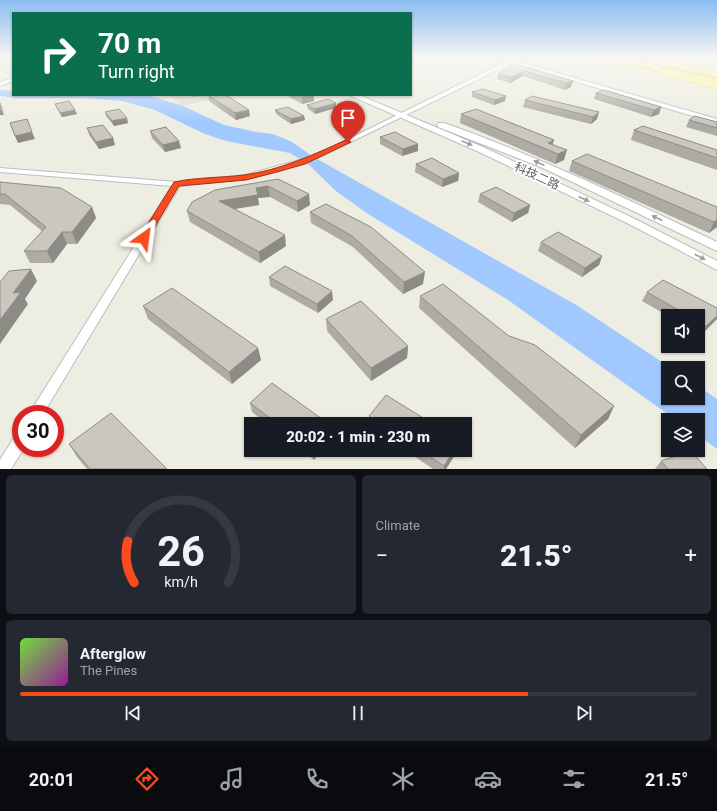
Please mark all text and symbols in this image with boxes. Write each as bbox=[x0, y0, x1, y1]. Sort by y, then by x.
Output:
text: 70 m bbox=[98, 27, 161, 60]
icon: right bbox=[32, 28, 84, 80]
text: Turn right bbox=[98, 61, 175, 82]
pin bbox=[331, 101, 365, 142]
icon: arrive bbox=[337, 107, 359, 129]
one-way arrow bbox=[461, 141, 473, 147]
street label: 科技二路 bbox=[512, 160, 562, 192]
one-way arrow bbox=[533, 160, 545, 166]
one-way arrow bbox=[578, 196, 590, 202]
one-way arrow bbox=[651, 215, 663, 221]
position arrow bbox=[123, 217, 165, 259]
one-way arrow bbox=[694, 254, 706, 261]
map controls bbox=[661, 309, 705, 457]
button: sound bbox=[661, 309, 705, 353]
button: search bbox=[661, 361, 705, 405]
speed limit sign: 30 bbox=[12, 405, 64, 457]
button: layers bbox=[661, 413, 705, 457]
text: 20:02 · 1 min · 230 m bbox=[286, 428, 430, 446]
text: Climate bbox=[376, 518, 420, 533]
text: 26 bbox=[157, 526, 205, 575]
text: 21.5° bbox=[500, 538, 573, 573]
text: − bbox=[376, 543, 388, 568]
text: + bbox=[685, 543, 697, 568]
text: km/h bbox=[164, 573, 198, 589]
text: Afterglow bbox=[80, 645, 146, 663]
text: The Pines bbox=[80, 663, 137, 678]
icon: previous bbox=[122, 702, 144, 724]
icon: pause bbox=[347, 702, 369, 724]
icon: next bbox=[573, 702, 595, 724]
icon: directions bbox=[133, 765, 161, 793]
icon: music bbox=[218, 765, 246, 793]
icon: phone bbox=[303, 765, 331, 793]
icon: climate bbox=[389, 765, 417, 793]
icon: car bbox=[474, 765, 502, 793]
icon: filters bbox=[560, 765, 588, 793]
text: 20:01 bbox=[29, 769, 75, 790]
text: 21.5° bbox=[645, 769, 688, 790]

